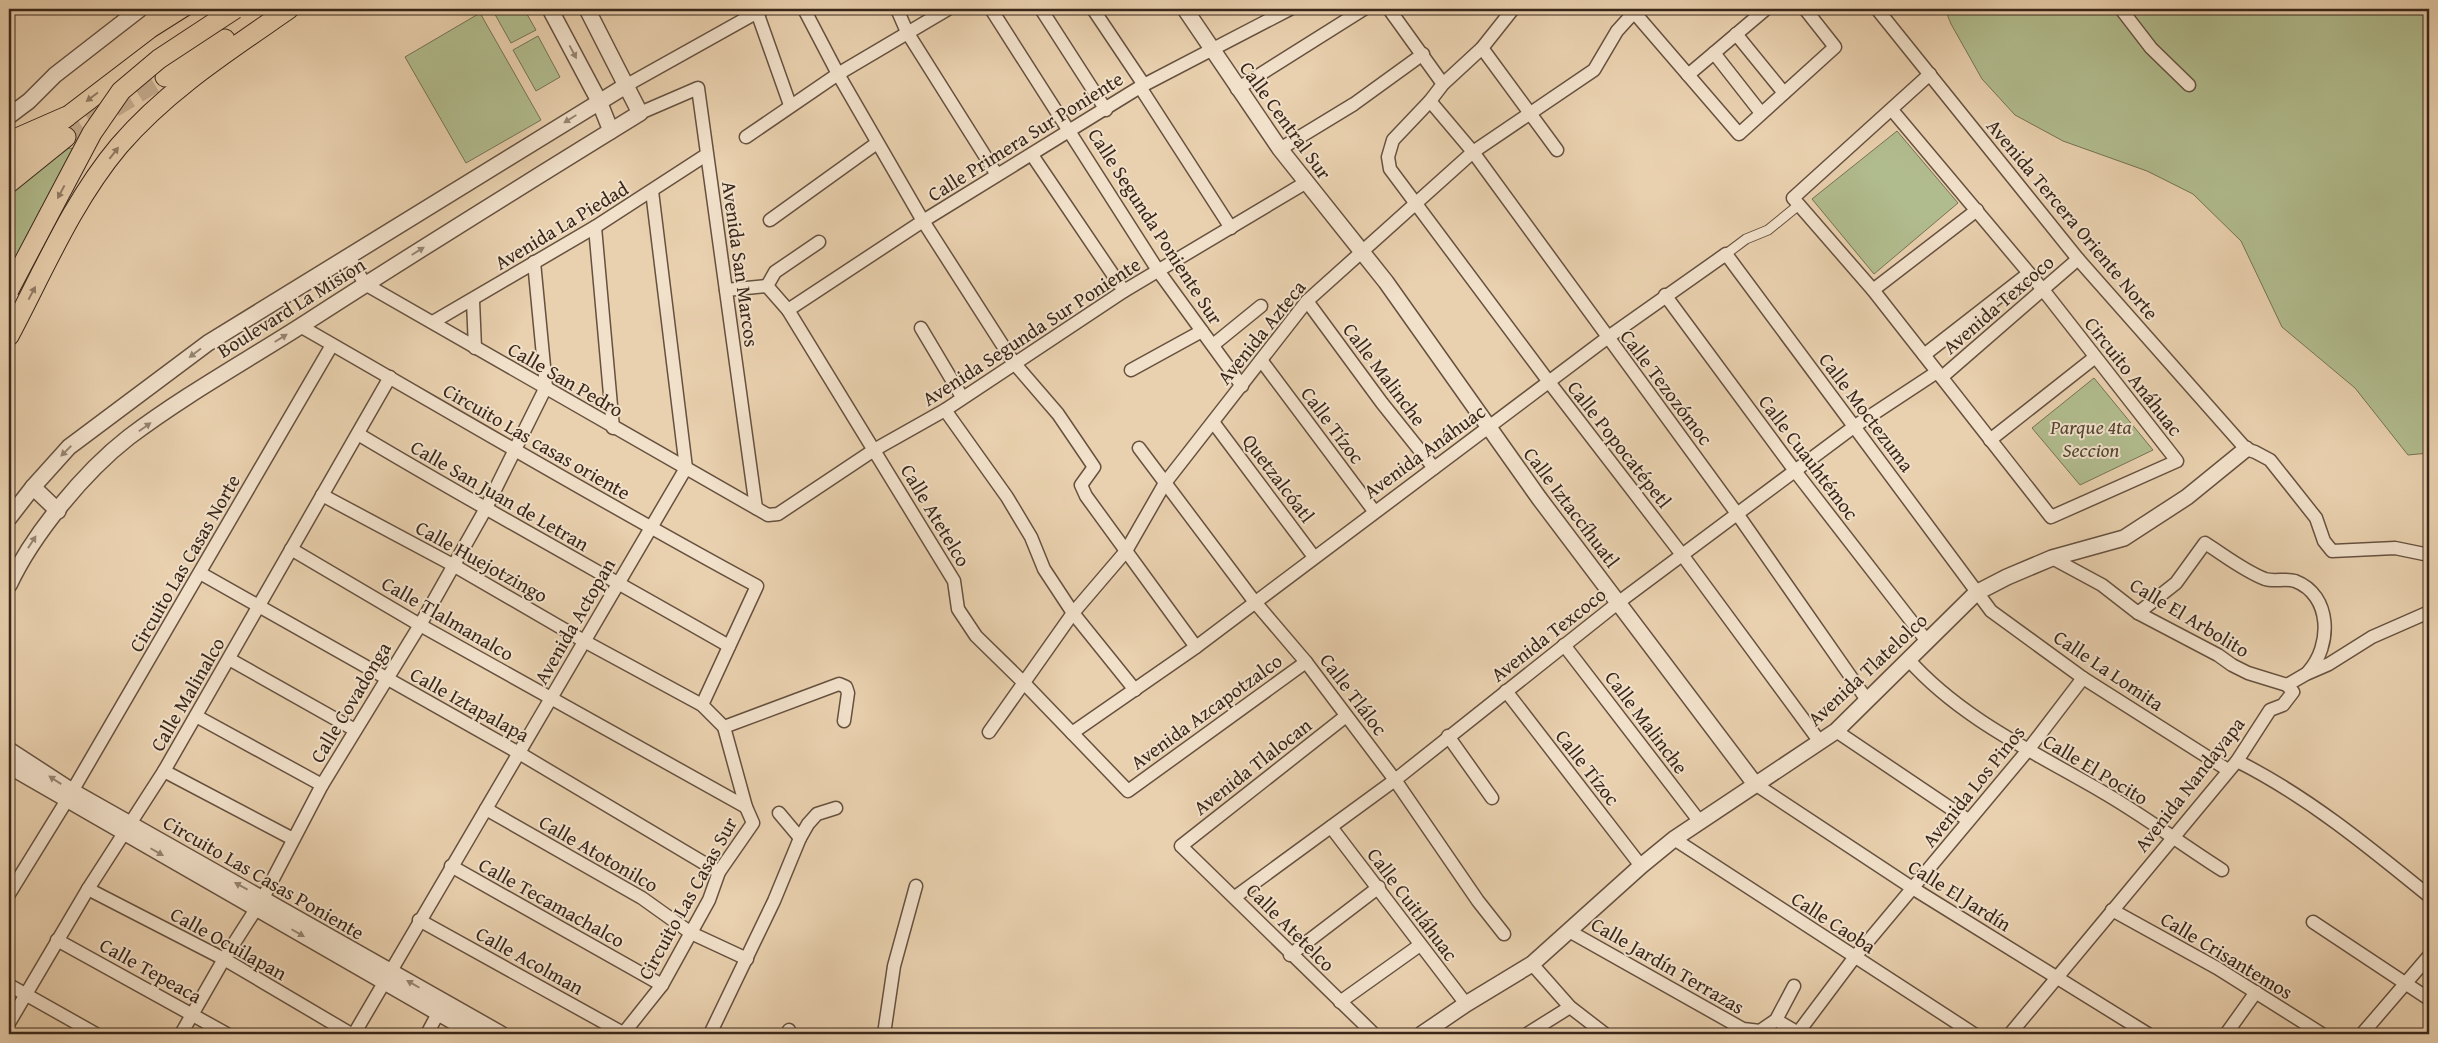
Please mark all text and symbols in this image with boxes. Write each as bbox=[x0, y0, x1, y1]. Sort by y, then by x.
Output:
one-way arrow bbox=[569, 45, 577, 59]
street label: Calle Central Sur bbox=[1233, 55, 1339, 185]
street label: Calle Primera Sur Poniente bbox=[922, 64, 1128, 208]
one-way arrow bbox=[86, 92, 99, 103]
street label: Avenida Tercera Oriente Norte bbox=[1980, 112, 2166, 326]
one-way arrow bbox=[564, 114, 577, 124]
street label: Calle Segunda Poniente Sur bbox=[1081, 122, 1231, 330]
one-way arrow bbox=[108, 147, 119, 160]
street label: Avenida La Piedad bbox=[489, 173, 634, 276]
street label: Avenida San Marcos bbox=[715, 179, 767, 349]
one-way arrow bbox=[57, 184, 65, 199]
one-way arrow bbox=[412, 246, 425, 256]
street label: Avenida Texcoco bbox=[1936, 247, 2060, 361]
street label: Avenida Segunda Sur Poniente bbox=[916, 249, 1146, 413]
street label: Boulevard La Mision bbox=[211, 250, 371, 364]
street label: Avenida Azteca bbox=[1210, 273, 1313, 390]
one-way arrow bbox=[27, 286, 36, 300]
street label: Circuito Anáhuac bbox=[2078, 310, 2190, 442]
street label: Calle Malinche bbox=[1336, 316, 1434, 432]
street label: Calle Tezozómoc bbox=[1614, 323, 1720, 451]
one-way arrow bbox=[274, 333, 288, 343]
street label: Calle San Pedro bbox=[503, 334, 629, 424]
street label: Calle Moctezuma bbox=[1813, 346, 1922, 478]
one-way arrow bbox=[189, 348, 202, 359]
street label: Calle Popocatépetl bbox=[1561, 374, 1679, 514]
street label: Circuito Las casas oriente bbox=[438, 375, 636, 507]
street label: Calle Tízoc bbox=[1294, 380, 1372, 470]
street label: Calle Cuauhtémoc bbox=[1752, 388, 1866, 526]
street label: Avenida Anáhuac bbox=[1357, 397, 1491, 505]
park label: Parque 4ta Seccion bbox=[2049, 412, 2132, 464]
one-way arrow bbox=[138, 422, 152, 432]
street label: Quetzalcóatl bbox=[1236, 428, 1322, 529]
street label: Calle San Juan de Letran bbox=[405, 432, 595, 558]
street label: Calle Iztaccíhuatl bbox=[1517, 441, 1627, 574]
one-way arrow bbox=[60, 445, 72, 457]
street label: Calle Atetelco bbox=[894, 458, 978, 572]
street label: Circuito Las Casas Norte bbox=[121, 469, 247, 657]
street label: Calle Huejotzingo bbox=[411, 513, 553, 609]
one-way arrow bbox=[27, 536, 37, 549]
street label: Avenida Actopan bbox=[526, 553, 622, 689]
street label: Calle Tlalmanalco bbox=[376, 568, 520, 668]
street label: Calle El Arbolito bbox=[2125, 570, 2255, 664]
street label: Avenida Texcoco bbox=[1484, 580, 1612, 688]
street label: Avenida Tlatelolco bbox=[1801, 606, 1933, 732]
street label: Calle La Lomita bbox=[2048, 622, 2170, 718]
street label: Calle Malinalco bbox=[142, 631, 232, 757]
street label: Calle Covadonga bbox=[302, 636, 398, 768]
street label: Avenida Azcapotzalco bbox=[1124, 646, 1288, 776]
street label: Calle Tláloc bbox=[1313, 647, 1395, 741]
street label: Calle Iztapalapa bbox=[405, 659, 535, 749]
street label: Calle Malinche bbox=[1598, 664, 1696, 780]
street label: Avenida Nandayapa bbox=[2127, 710, 2251, 858]
street label: Avenida Tlalocan bbox=[1187, 711, 1317, 821]
street label: Avenida Los Pinos bbox=[1915, 719, 2031, 853]
street label: Calle Tízoc bbox=[1549, 723, 1627, 811]
street label: Calle El Pocito bbox=[2038, 726, 2154, 812]
one-way arrow bbox=[48, 775, 62, 784]
street label: Circuito Las Casas Poniente bbox=[158, 807, 370, 947]
street label: Calle Atotonilco bbox=[534, 807, 664, 899]
street label: Circuito Las Casas Sur bbox=[630, 811, 744, 985]
street label: Calle Cuitláhuac bbox=[1361, 841, 1465, 967]
one-way arrow bbox=[150, 848, 164, 856]
street label: Calle Tecamachalco bbox=[474, 850, 630, 954]
street label: Calle El Jardín bbox=[1903, 852, 2017, 938]
street label: Calle Atetelco bbox=[1240, 876, 1342, 978]
one-way arrow bbox=[235, 882, 248, 891]
street label: Calle Caoba bbox=[1786, 884, 1882, 961]
street label: Calle Ocuilapan bbox=[165, 899, 293, 987]
street label: Calle Crisantemos bbox=[2155, 904, 2299, 1006]
street label: Calle Jardín Terrazas bbox=[1586, 909, 1750, 1021]
street label: Calle Acolman bbox=[471, 918, 589, 1002]
one-way arrow bbox=[291, 928, 305, 937]
street label: Calle Tepeaca bbox=[95, 930, 208, 1010]
one-way arrow bbox=[406, 980, 420, 989]

